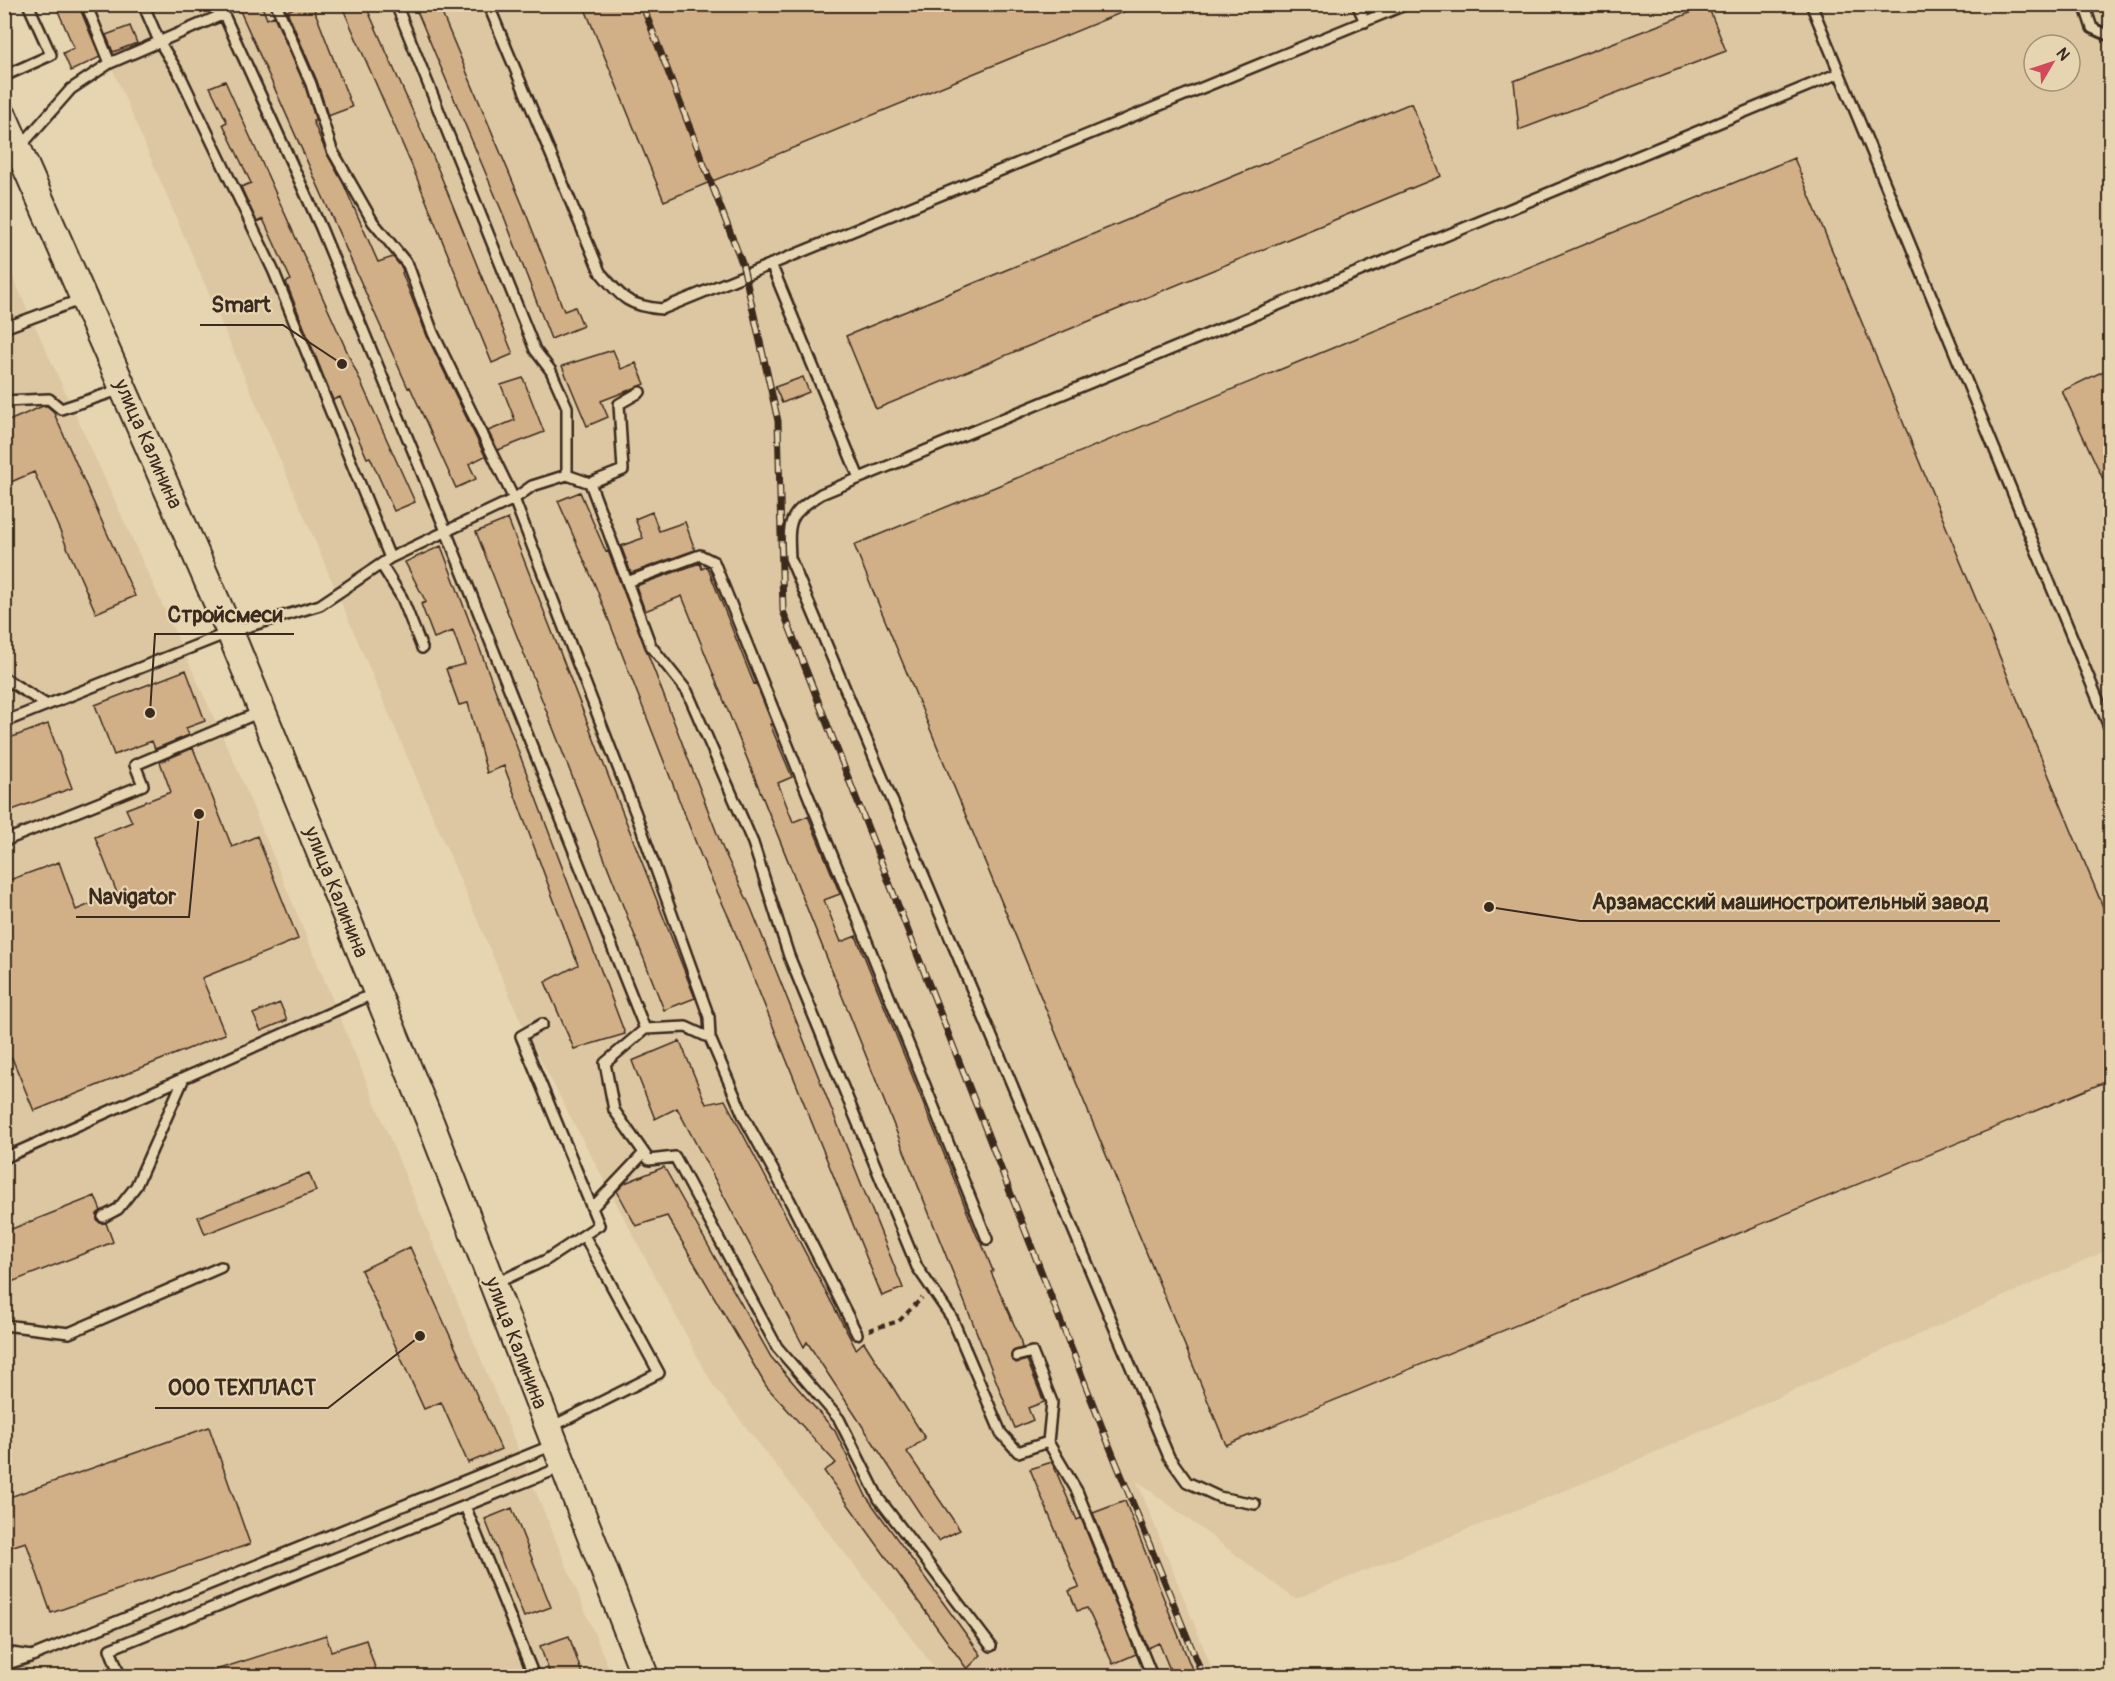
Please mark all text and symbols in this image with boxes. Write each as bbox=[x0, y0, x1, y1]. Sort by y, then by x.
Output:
north arrow bbox=[2022, 33, 2082, 93]
text: N bbox=[2052, 44, 2074, 65]
callout: Smart bbox=[200, 285, 283, 325]
text: Smart bbox=[211, 291, 272, 319]
street label: улица Калинина bbox=[107, 374, 189, 513]
callout: Стройсмеси bbox=[155, 594, 294, 634]
text: Стройсмеси bbox=[168, 601, 283, 629]
street label: улица Калинина bbox=[297, 822, 375, 962]
callout: Navigator bbox=[76, 877, 189, 917]
callout: Арзамасский машиностроительный завод bbox=[1580, 881, 2000, 921]
text: Navigator bbox=[88, 883, 177, 911]
text: Арзамасский машиностроительный завод bbox=[1592, 888, 1989, 916]
street label: улица Калинина bbox=[478, 1272, 554, 1413]
callout: ООО ТЕХПЛАСТ bbox=[155, 1368, 328, 1408]
text: ООО ТЕХПЛАСТ bbox=[168, 1374, 316, 1402]

